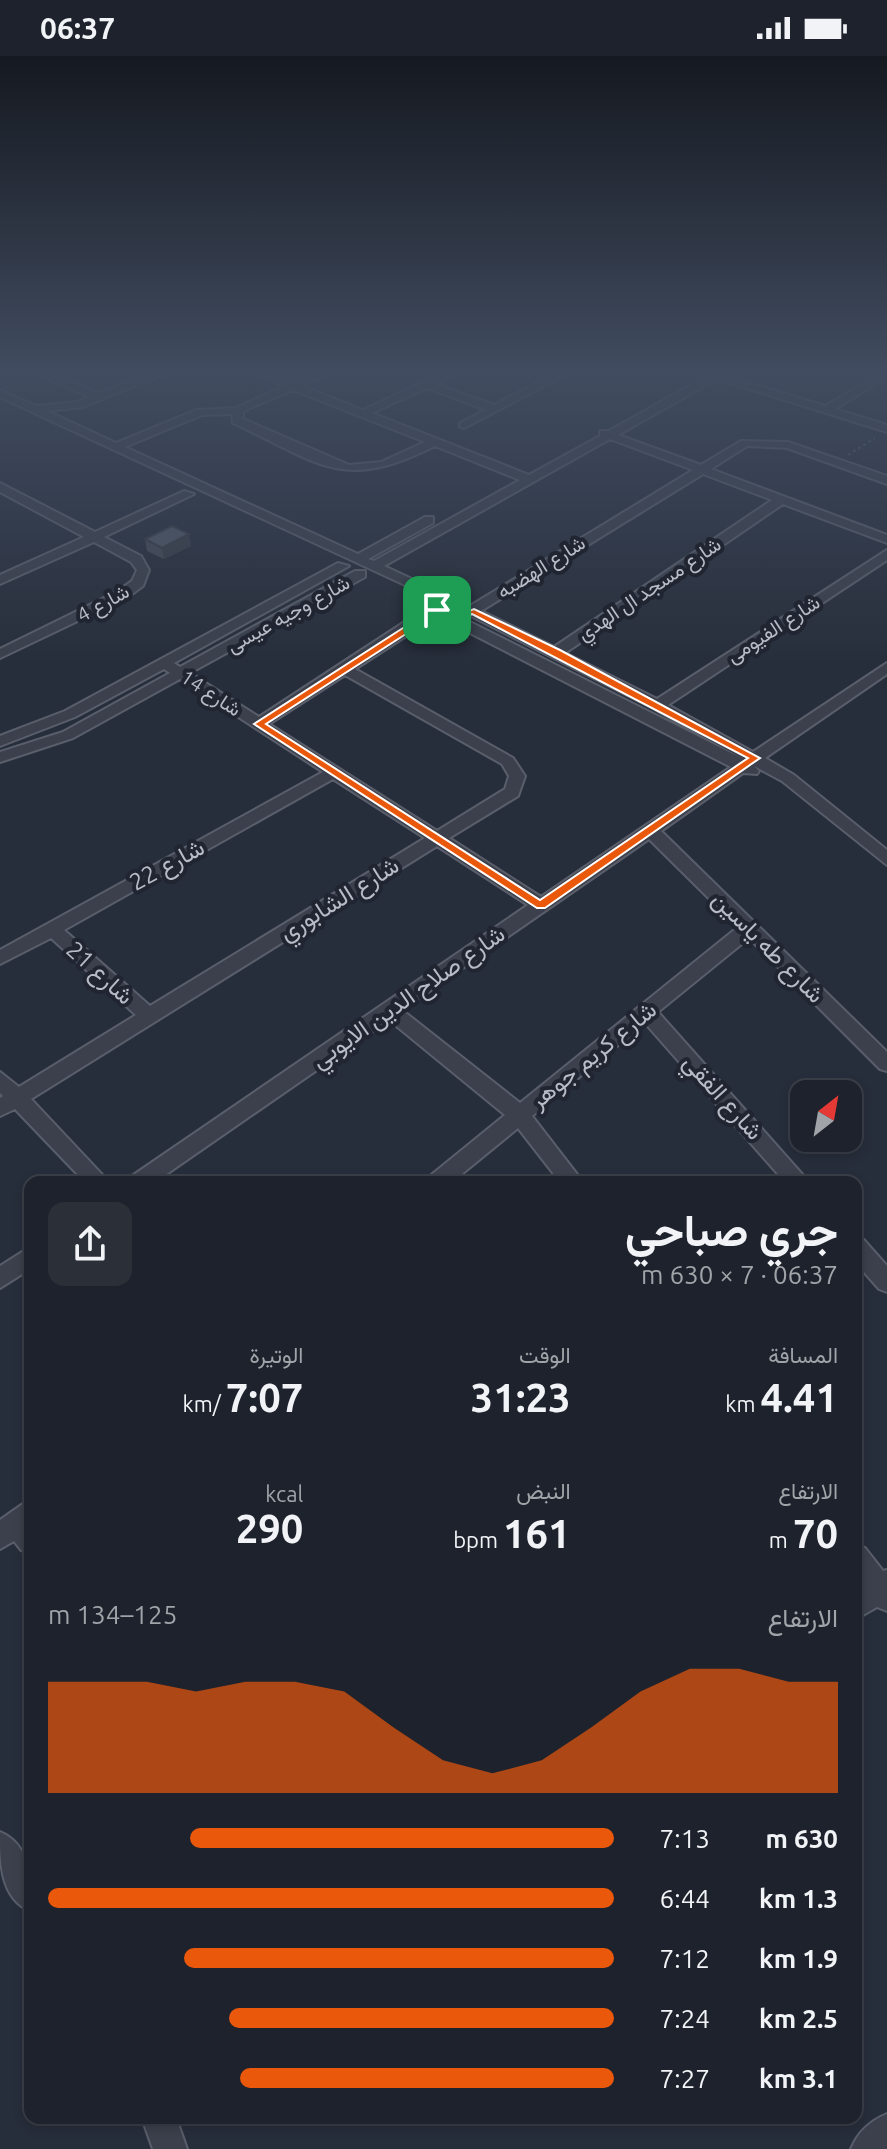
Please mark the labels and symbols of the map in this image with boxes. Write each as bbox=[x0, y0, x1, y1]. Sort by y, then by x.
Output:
street label: شارع الهضبه bbox=[492, 530, 591, 605]
street label: شارع مسجد ال الهدي bbox=[573, 532, 728, 650]
street label: شارع وجيه عيسى bbox=[222, 570, 355, 659]
pin bbox=[403, 576, 471, 644]
street label: شارع 4 bbox=[73, 579, 134, 629]
street label: شارع الفيومى bbox=[722, 590, 825, 670]
street label: شارع 14 bbox=[175, 665, 246, 723]
street label: شارع 22 bbox=[125, 833, 210, 899]
street label: شارع الشابوري bbox=[274, 851, 407, 951]
street label: شارع طه ياسين bbox=[705, 885, 830, 1010]
street label: شارع صلاح الدين الايوبي bbox=[306, 920, 513, 1078]
street label: شارع 21 bbox=[59, 936, 139, 1012]
street label: شارع كريم جوهر bbox=[523, 995, 663, 1117]
street label: شارع الفقي bbox=[674, 1048, 769, 1149]
north arrow bbox=[790, 1080, 862, 1152]

